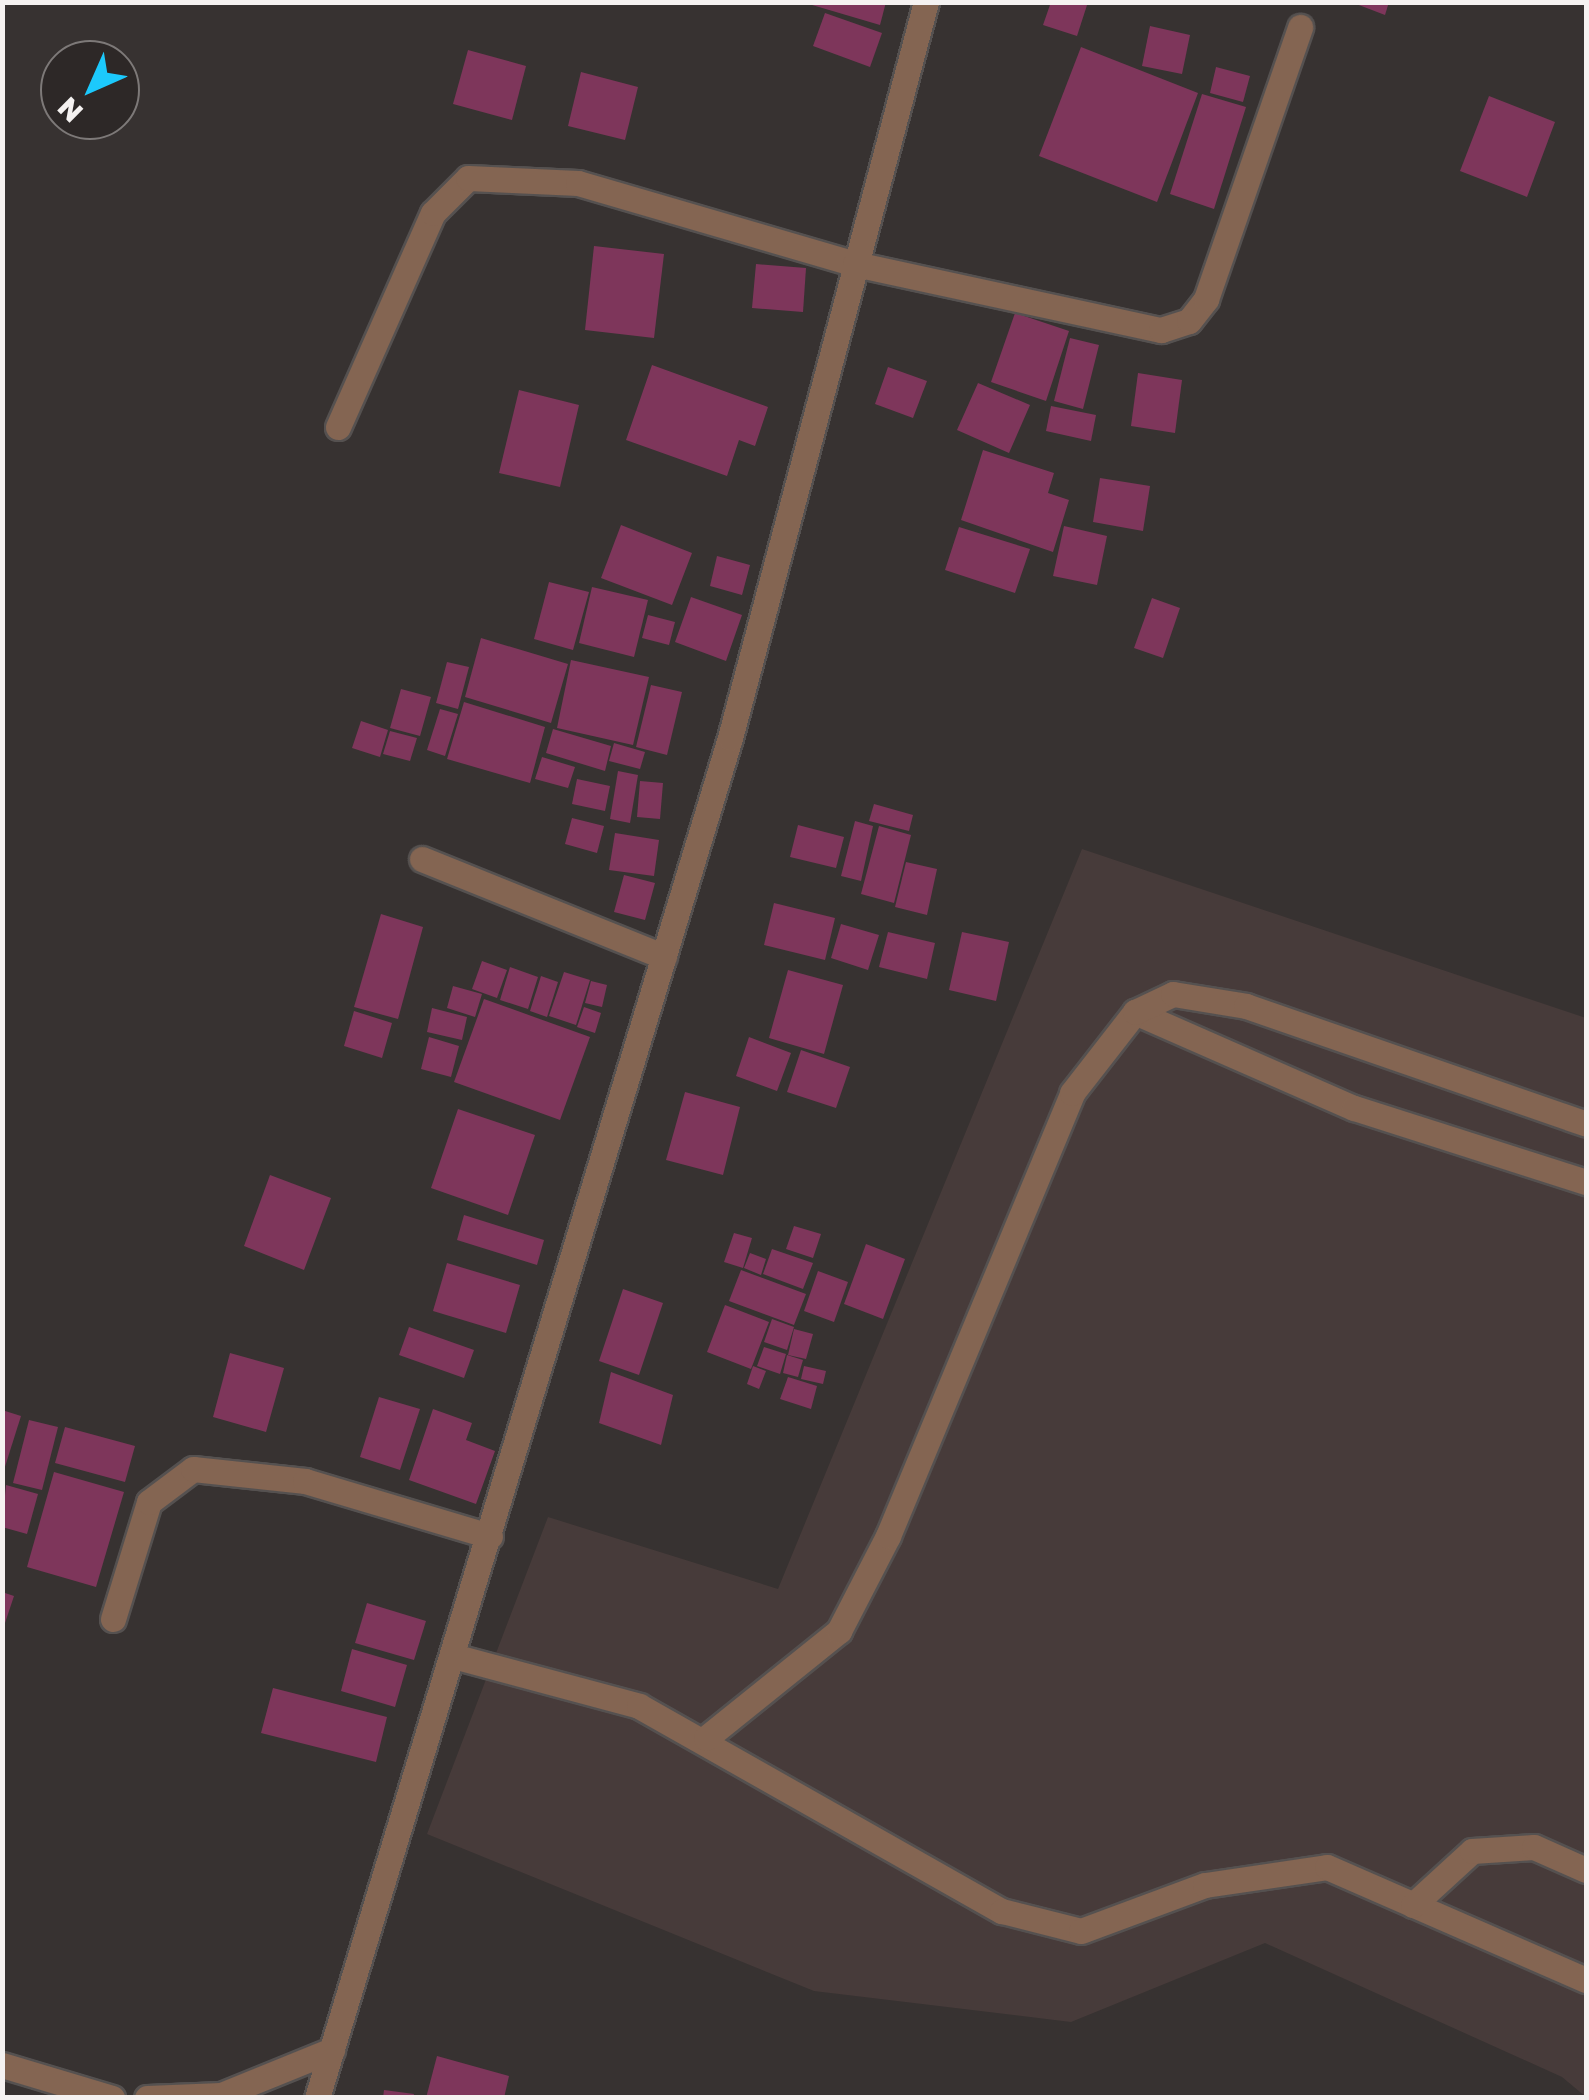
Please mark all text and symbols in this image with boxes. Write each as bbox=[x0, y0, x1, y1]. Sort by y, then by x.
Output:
north arrow bbox=[40, 40, 140, 140]
text: N bbox=[51, 91, 89, 129]

